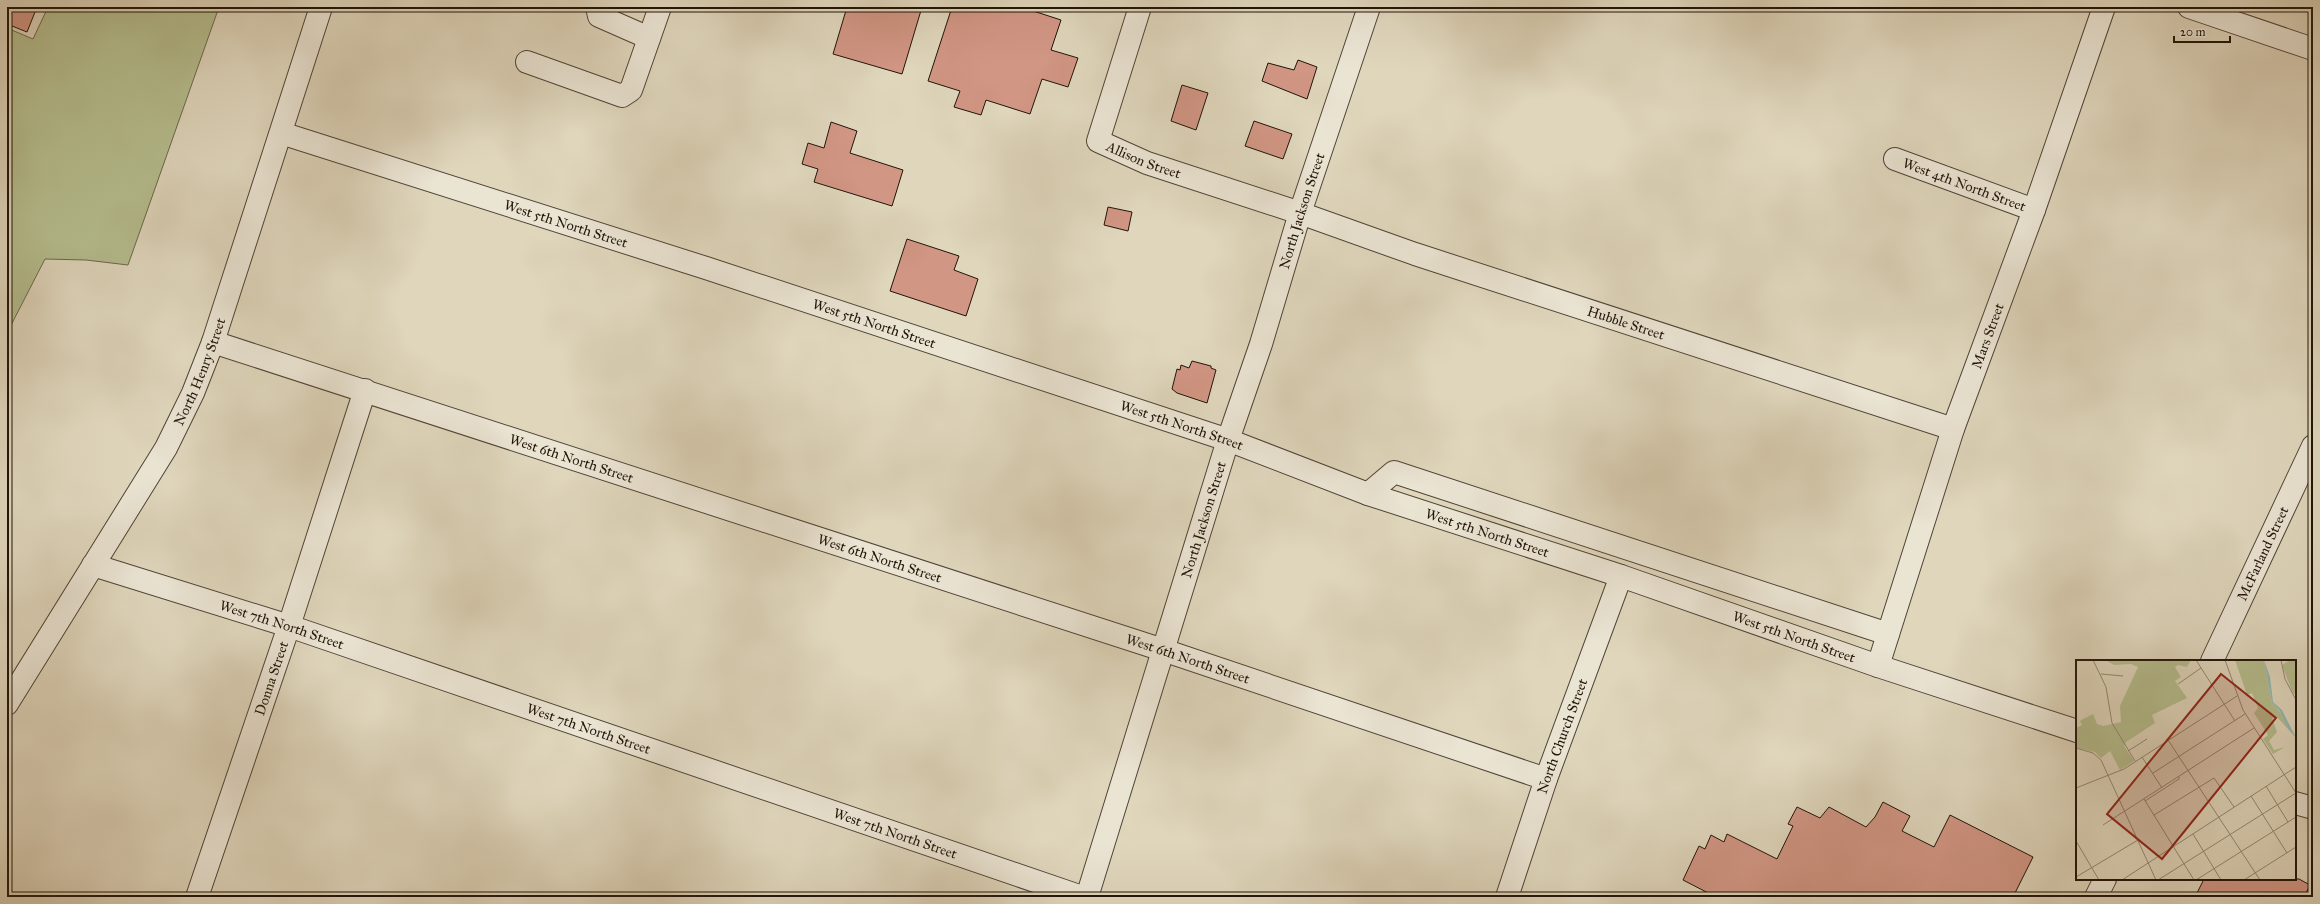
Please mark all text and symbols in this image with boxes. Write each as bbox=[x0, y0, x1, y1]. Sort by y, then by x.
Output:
scale bar bbox=[2174, 18, 2230, 44]
text: 20 m bbox=[2180, 25, 2206, 39]
street label: Allison Street bbox=[1103, 137, 1183, 182]
street label: North Jackson Street bbox=[1276, 151, 1329, 271]
street label: West 4th North Street bbox=[1900, 155, 2028, 215]
street label: West 5th North Street bbox=[502, 196, 630, 252]
street label: West 5th North Street bbox=[810, 296, 938, 352]
street label: Mars Street bbox=[1968, 301, 2008, 371]
street label: Hubble Street bbox=[1585, 303, 1667, 344]
street label: North Henry Street bbox=[170, 316, 229, 428]
street label: West 5th North Street bbox=[1118, 397, 1246, 454]
street label: West 6th North Street bbox=[507, 431, 636, 487]
street label: North Jackson Street bbox=[1178, 459, 1230, 580]
street label: McFarland Street bbox=[2234, 504, 2292, 603]
street label: West 5th North Street bbox=[1423, 505, 1551, 561]
street label: West 6th North Street bbox=[816, 531, 944, 587]
street label: West 7th North Street bbox=[218, 597, 346, 653]
street label: West 5th North Street bbox=[1730, 608, 1858, 666]
street label: West 6th North Street bbox=[1124, 631, 1252, 688]
street label: Donna Street bbox=[251, 639, 292, 718]
inset map bbox=[2076, 660, 2296, 880]
street label: North Church Street bbox=[1534, 676, 1591, 796]
street label: West 7th North Street bbox=[524, 700, 653, 758]
street label: West 7th North Street bbox=[831, 805, 959, 863]

